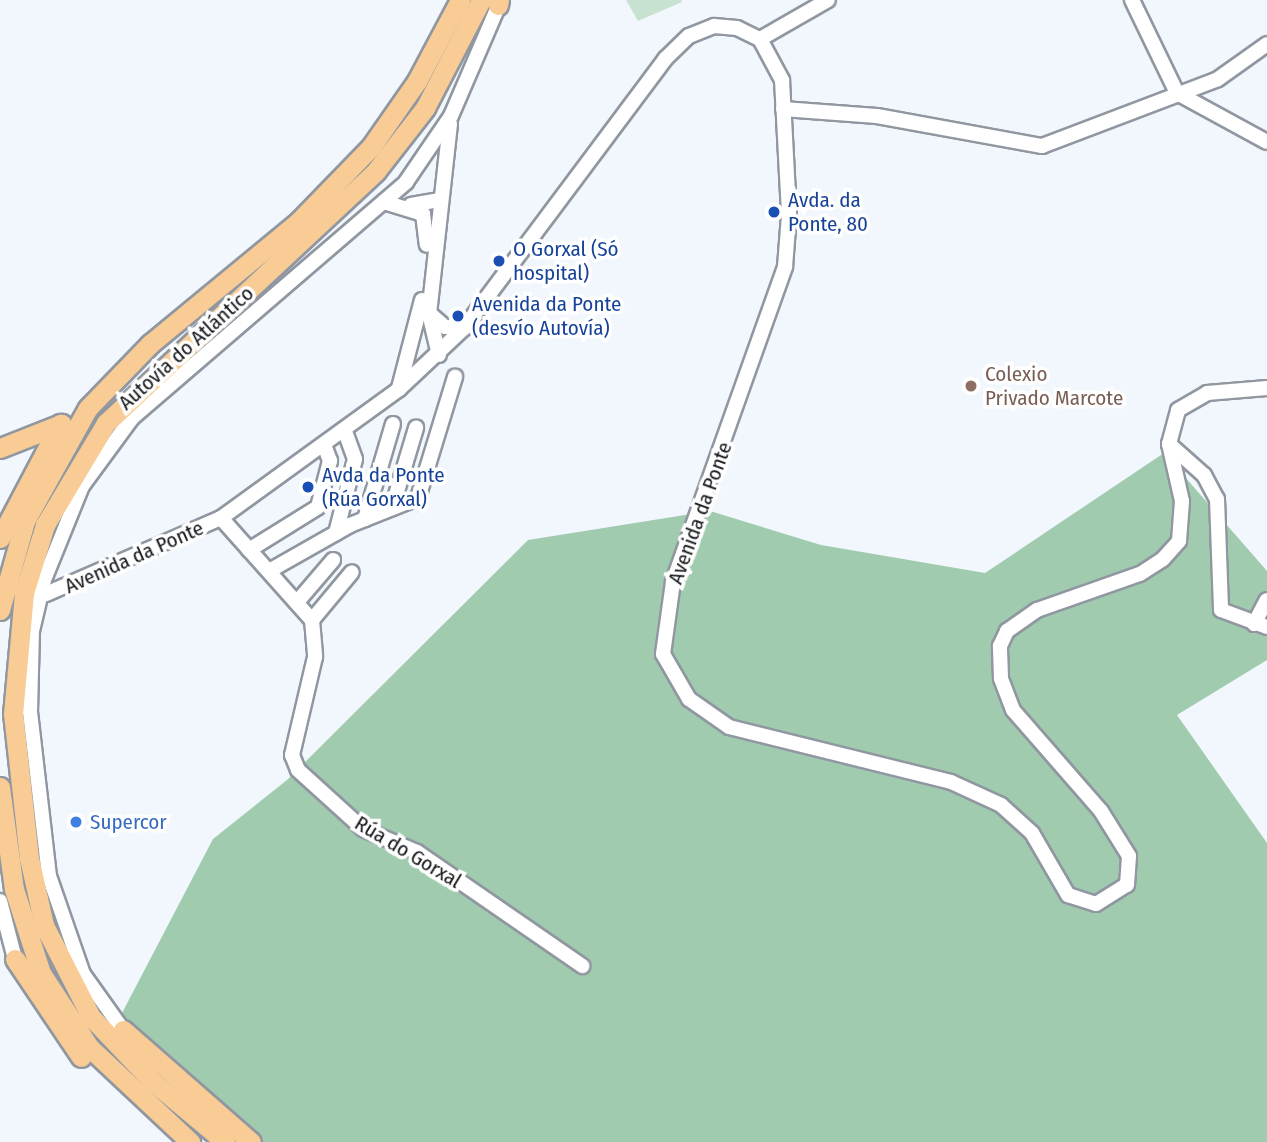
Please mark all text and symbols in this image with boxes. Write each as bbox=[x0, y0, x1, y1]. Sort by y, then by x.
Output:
place label: Avda. da Ponte, 80 bbox=[788, 187, 868, 237]
marker: Avda. da Ponte, 80 bbox=[766, 204, 782, 220]
place label: O Gorxal (Só hospital) bbox=[513, 236, 619, 286]
marker: O Gorxal (Só hospital) bbox=[491, 253, 507, 269]
street label: Autovía do Atlántico bbox=[113, 281, 259, 415]
place label: Avenida da Ponte (desvío Autovía) bbox=[472, 291, 621, 341]
marker: Avenida da Ponte (desvío Autovía) bbox=[450, 308, 466, 324]
place label: Colexio Privado Marcote bbox=[985, 361, 1123, 411]
marker: Colexio Privado Marcote bbox=[963, 378, 979, 394]
street label: Avenida da Ponte bbox=[663, 438, 737, 588]
place label: Avda da Ponte (Rúa Gorxal) bbox=[322, 462, 445, 512]
marker: Avda da Ponte (Rúa Gorxal) bbox=[300, 479, 316, 495]
street label: Avenida da Ponte bbox=[61, 515, 207, 599]
place label: Supercor bbox=[90, 809, 167, 835]
street label: Rúa do Gorxal bbox=[350, 810, 466, 894]
marker: Supercor bbox=[68, 814, 84, 830]

